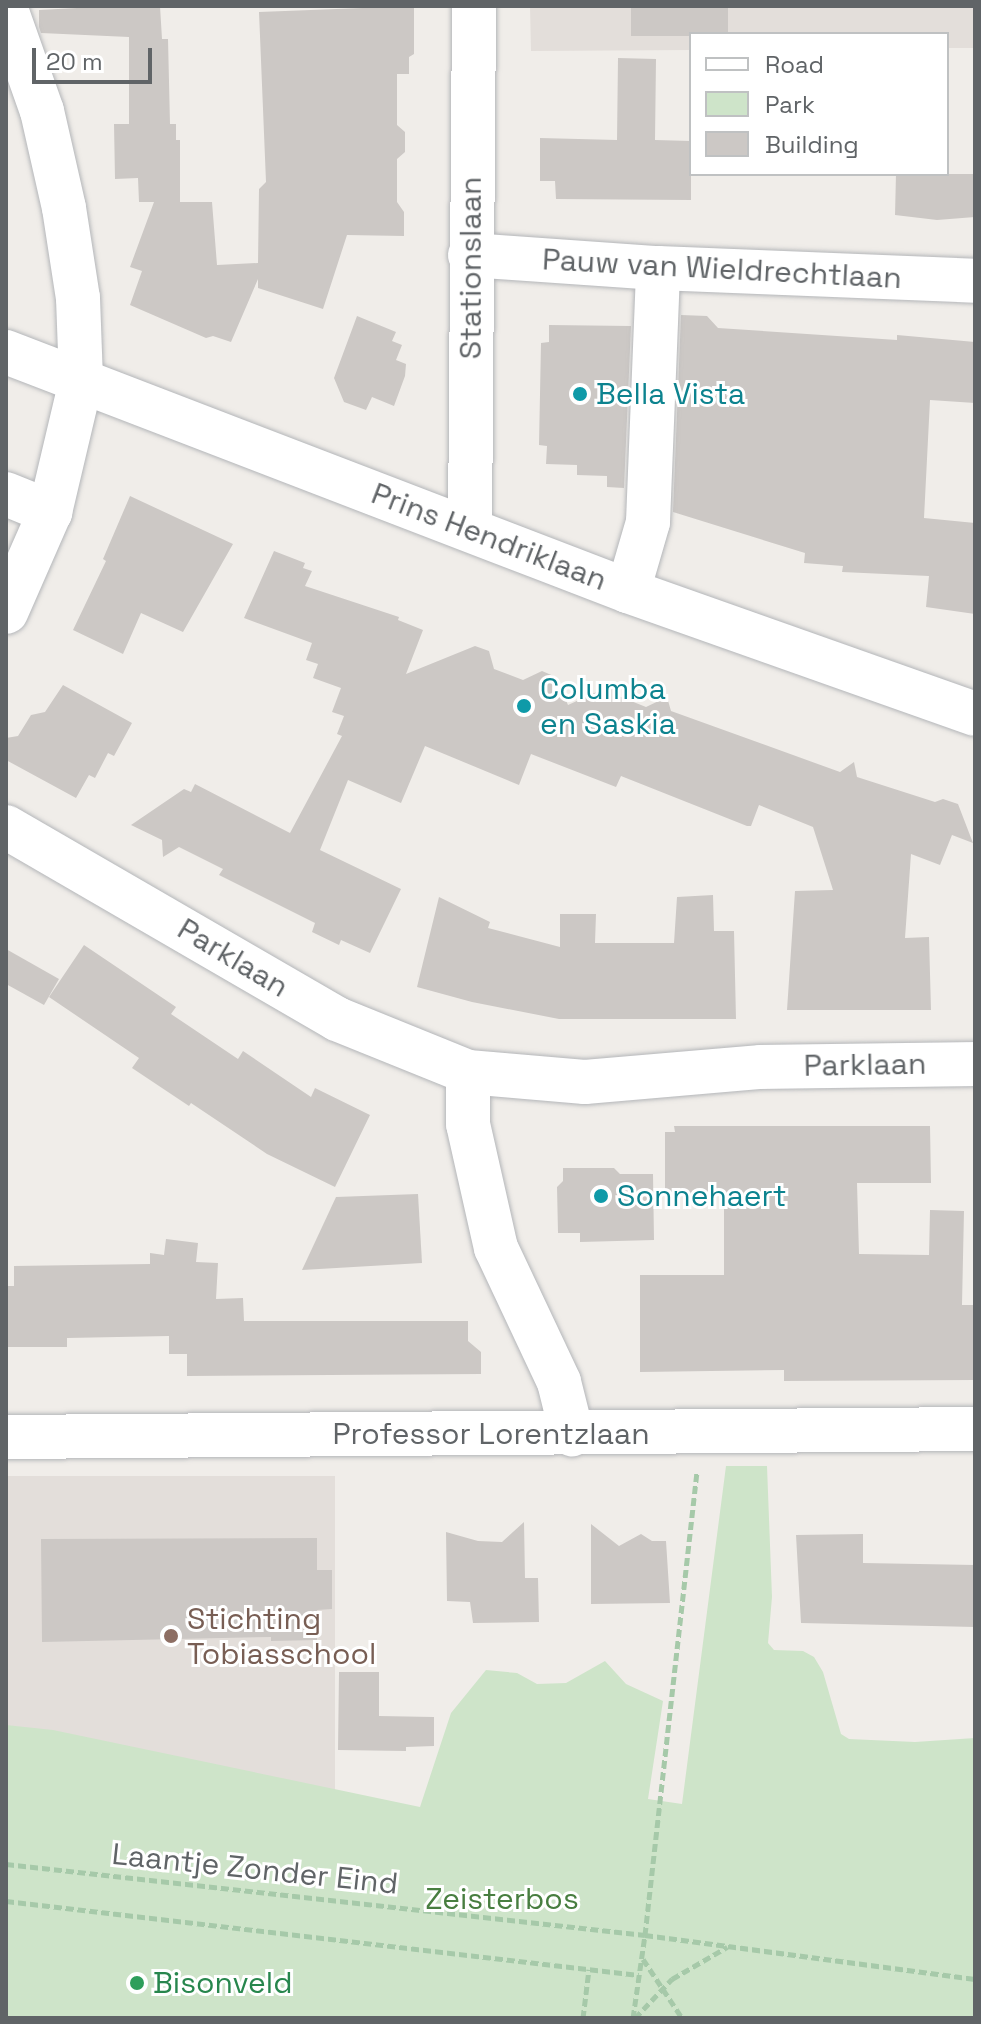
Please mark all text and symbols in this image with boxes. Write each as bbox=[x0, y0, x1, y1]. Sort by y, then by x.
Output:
scale bar bbox=[36, 32, 156, 82]
legend bbox=[689, 32, 949, 176]
text: 20 m bbox=[46, 46, 103, 77]
text: Road bbox=[765, 49, 824, 80]
text: Park bbox=[765, 89, 815, 120]
text: Building bbox=[765, 129, 859, 160]
street label: Stationslaan bbox=[453, 177, 489, 359]
street label: Pauw van Wieldrechtlaan bbox=[541, 242, 903, 296]
place label: Bella Vista bbox=[596, 376, 746, 412]
marker: Bella Vista bbox=[571, 385, 589, 403]
street label: Prins Hendriklaan bbox=[366, 476, 612, 598]
place label: Columba en Saskia bbox=[540, 671, 676, 742]
marker: Columba en Saskia bbox=[515, 697, 533, 715]
street label: Parklaan bbox=[171, 911, 295, 1005]
street label: Parklaan bbox=[803, 1046, 927, 1084]
place label: Sonnehaert bbox=[617, 1178, 787, 1214]
marker: Sonnehaert bbox=[592, 1187, 610, 1205]
street label: Professor Lorentzlaan bbox=[332, 1416, 650, 1452]
place label: Stichting Tobiasschool bbox=[187, 1601, 376, 1672]
marker: Stichting Tobiasschool bbox=[162, 1627, 180, 1645]
street label: Laantje Zonder Eind bbox=[110, 1836, 400, 1902]
park label: Zeisterbos bbox=[425, 1881, 579, 1917]
place label: Bisonveld bbox=[153, 1965, 292, 2001]
marker: Bisonveld bbox=[128, 1974, 146, 1992]

